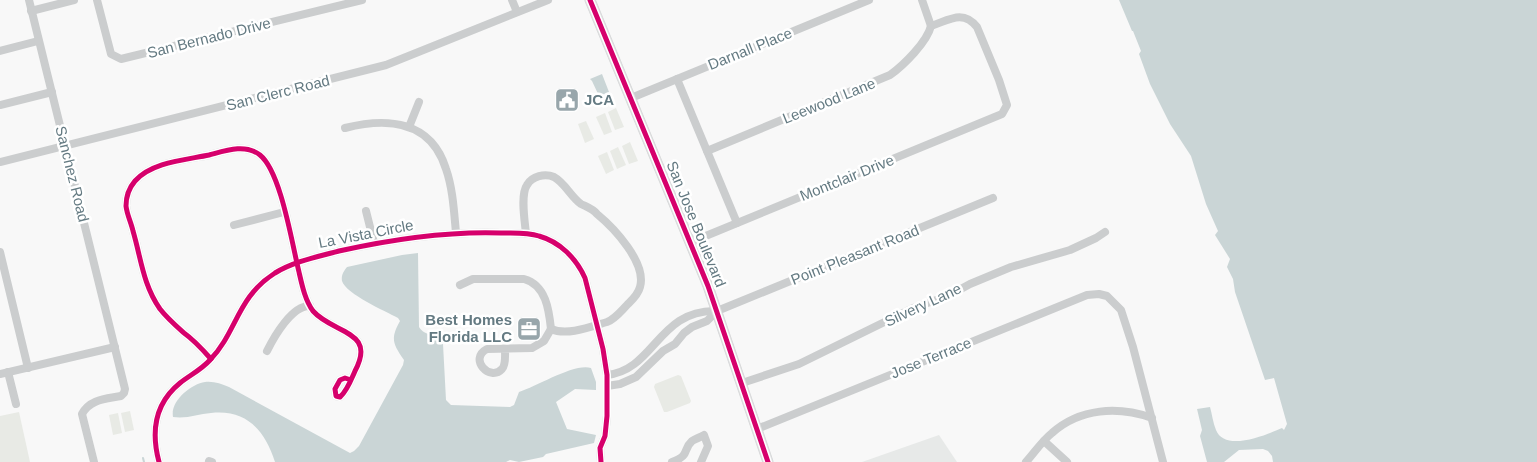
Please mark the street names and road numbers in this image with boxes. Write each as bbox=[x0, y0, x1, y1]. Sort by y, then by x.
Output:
street label: San Bernado Drive bbox=[145, 14, 272, 61]
street label: Darnall Place bbox=[705, 24, 794, 73]
street label: San Clerc Road bbox=[224, 71, 331, 114]
street label: Leewood Lane bbox=[780, 74, 878, 127]
street label: Sanchez Road bbox=[52, 124, 93, 224]
street label: Montclair Drive bbox=[797, 151, 896, 204]
street label: San Jose Boulevard bbox=[663, 158, 729, 289]
street label: La Vista Circle bbox=[317, 216, 415, 251]
street label: Point Pleasant Road bbox=[788, 221, 921, 288]
street label: Silvery Lane bbox=[882, 279, 964, 330]
street label: Jose Terrace bbox=[888, 334, 974, 381]

